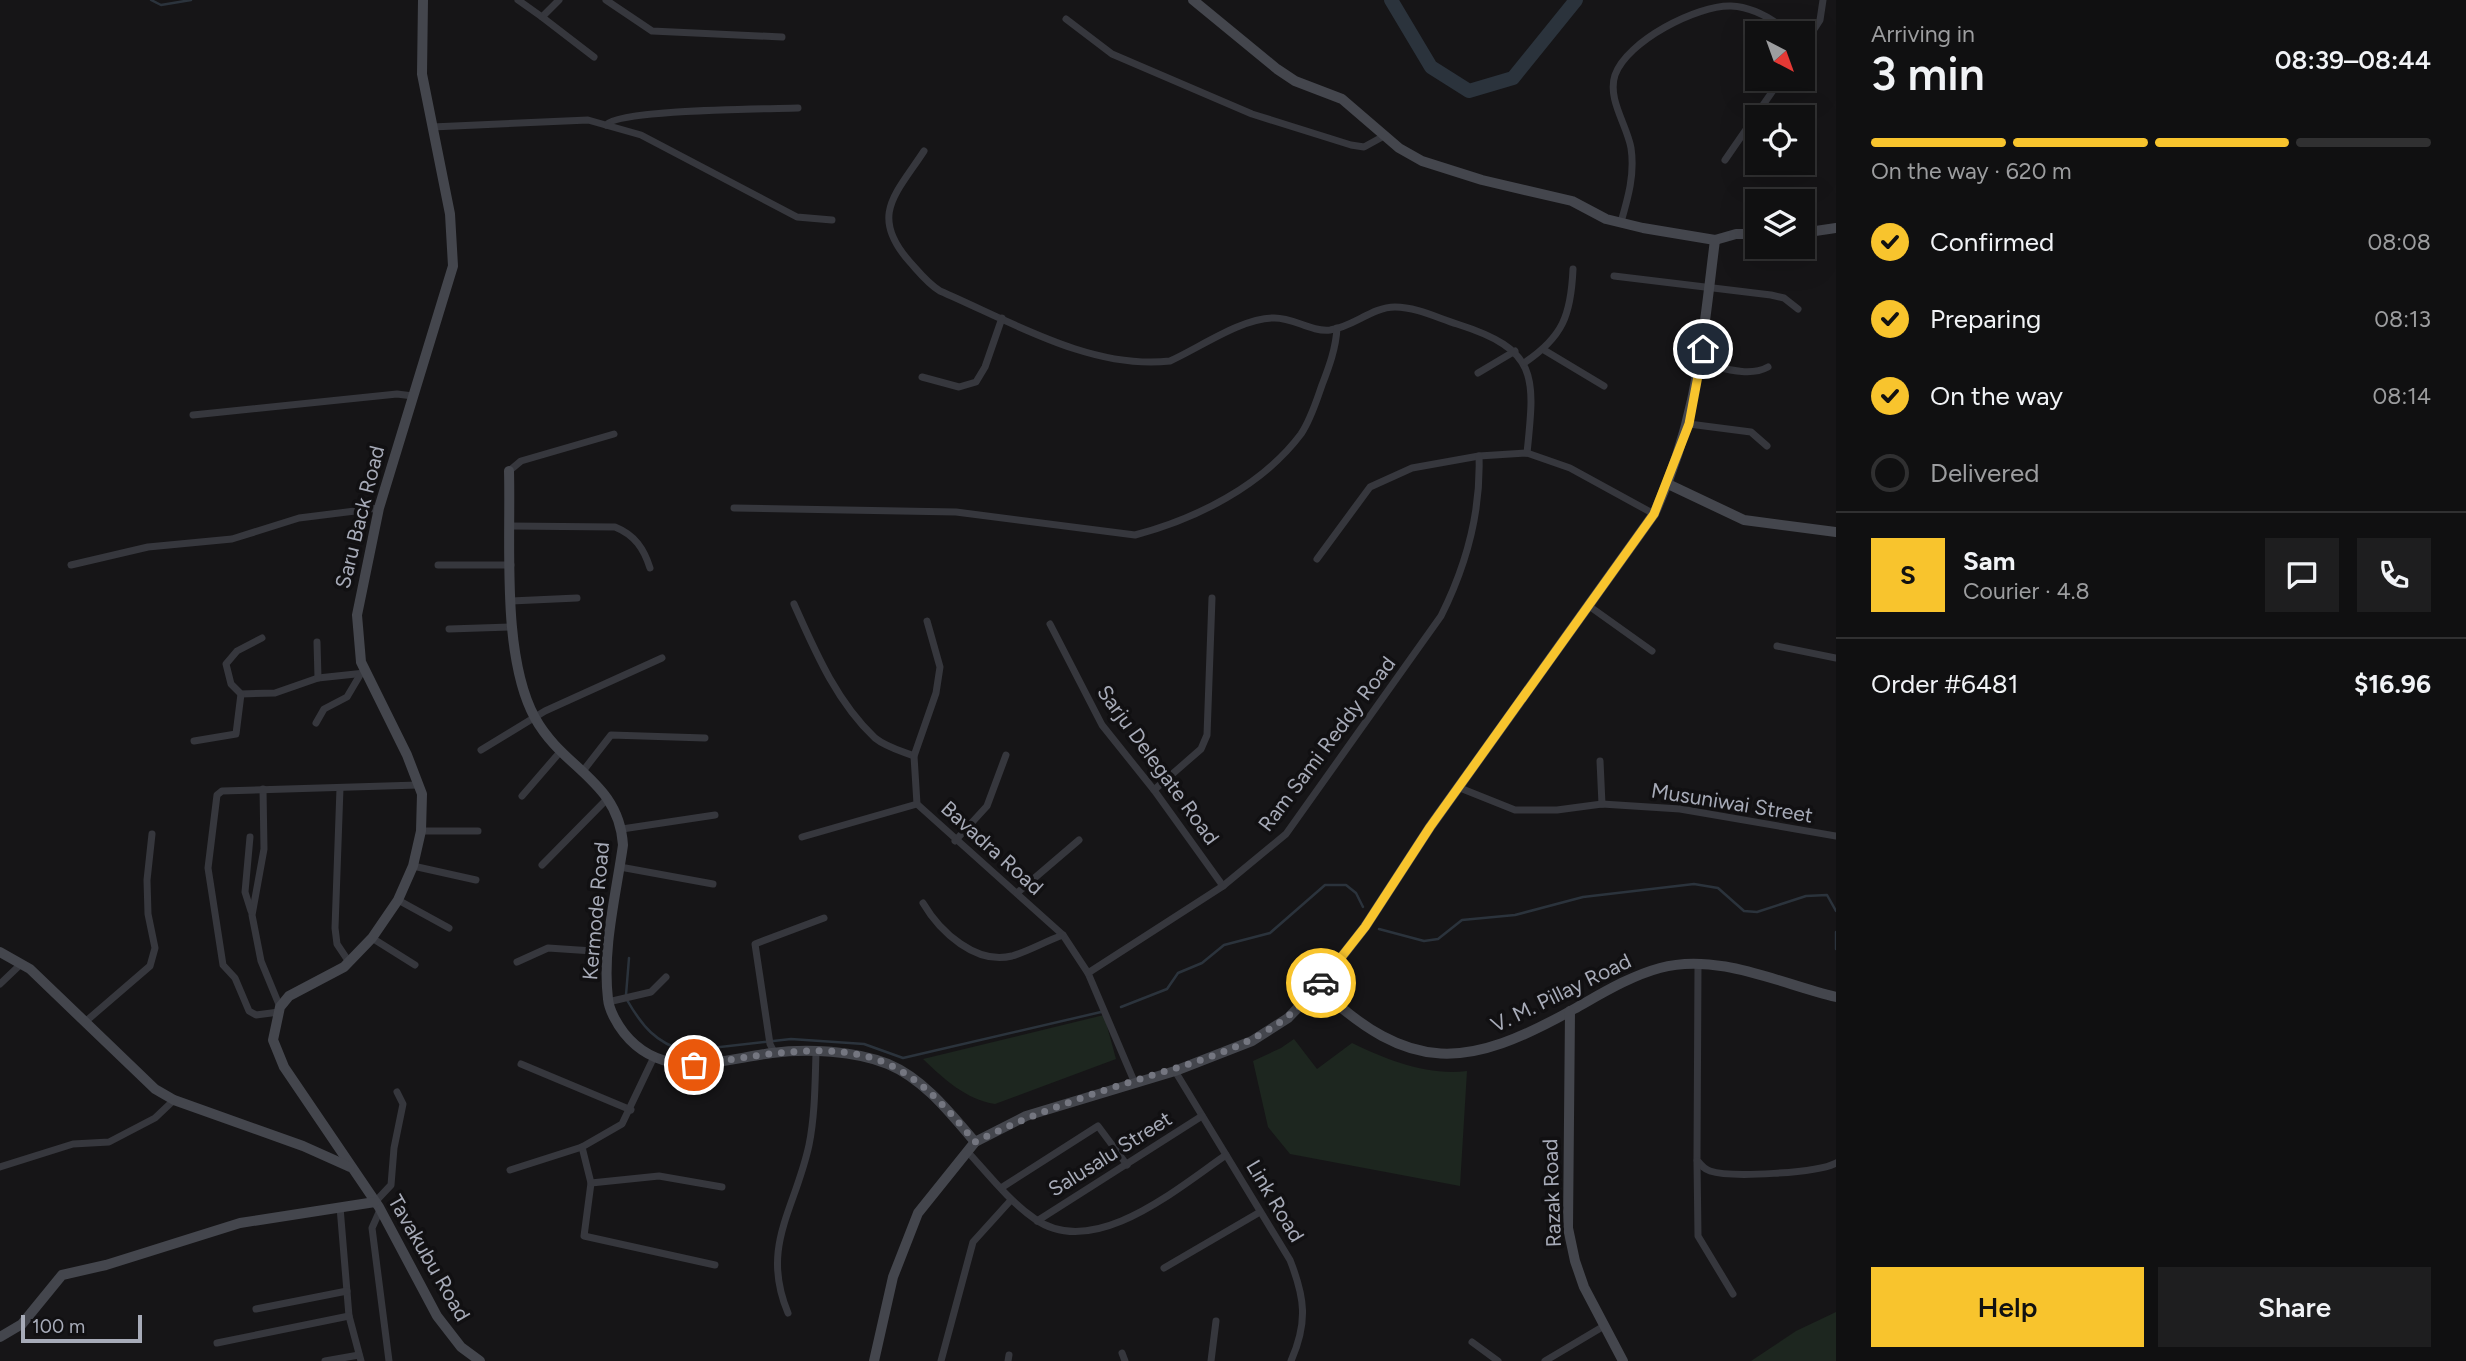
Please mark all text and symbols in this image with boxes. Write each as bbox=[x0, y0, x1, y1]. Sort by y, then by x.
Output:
text: Arriving in bbox=[1871, 20, 1975, 48]
north arrow bbox=[1745, 21, 1815, 91]
map controls bbox=[1745, 21, 1815, 259]
text: 08:39–08:44 bbox=[2275, 44, 2431, 76]
text: 3 min bbox=[1871, 46, 1985, 102]
button: locate bbox=[1745, 105, 1815, 175]
text: On the way · 620 m bbox=[1871, 157, 2072, 185]
button: layers bbox=[1745, 189, 1815, 259]
icon: check bbox=[1871, 223, 1909, 261]
text: Confirmed bbox=[1930, 226, 2054, 258]
text: 08:08 bbox=[2367, 228, 2431, 256]
icon: check bbox=[1871, 300, 1909, 338]
text: Preparing bbox=[1930, 303, 2041, 335]
text: 08:13 bbox=[2374, 305, 2431, 333]
pin bbox=[1673, 319, 1733, 379]
icon: home bbox=[1684, 330, 1722, 368]
icon: check bbox=[1871, 377, 1909, 415]
text: On the way bbox=[1930, 380, 2063, 412]
text: 08:14 bbox=[2373, 382, 2431, 410]
street label: Saru Back Road bbox=[330, 443, 389, 591]
text: Delivered bbox=[1930, 457, 2039, 489]
button: chat bbox=[2265, 538, 2339, 612]
button: phone bbox=[2357, 538, 2431, 612]
text: Sam bbox=[1963, 545, 2015, 577]
text: S bbox=[1900, 559, 1916, 591]
text: Courier · 4.8 bbox=[1963, 577, 2090, 605]
street label: Ram Sami Reddy Road bbox=[1253, 651, 1400, 836]
text: Order #6481 bbox=[1871, 668, 2019, 700]
text: $16.96 bbox=[2354, 668, 2431, 700]
street label: Sarju Delegate Road bbox=[1092, 680, 1225, 849]
street label: Musuniwai Street bbox=[1649, 777, 1815, 828]
street label: Bavadra Road bbox=[936, 795, 1048, 900]
street label: Kermode Road bbox=[577, 841, 614, 981]
courier bbox=[1286, 948, 1356, 1018]
street label: V. M. Pillay Road bbox=[1487, 948, 1635, 1037]
icon: car bbox=[1302, 964, 1340, 1002]
pin bbox=[664, 1035, 724, 1095]
icon: bag bbox=[675, 1046, 713, 1084]
street label: Salusalu Street bbox=[1043, 1106, 1176, 1201]
street label: Razak Road bbox=[1537, 1138, 1566, 1248]
street label: Link Road bbox=[1241, 1155, 1310, 1246]
street label: Tavakubu Road bbox=[383, 1190, 476, 1325]
button: Help bbox=[1871, 1267, 2144, 1347]
button: Share bbox=[2158, 1267, 2431, 1347]
scale bar bbox=[21, 1312, 142, 1344]
text: 100 m bbox=[32, 1315, 85, 1338]

